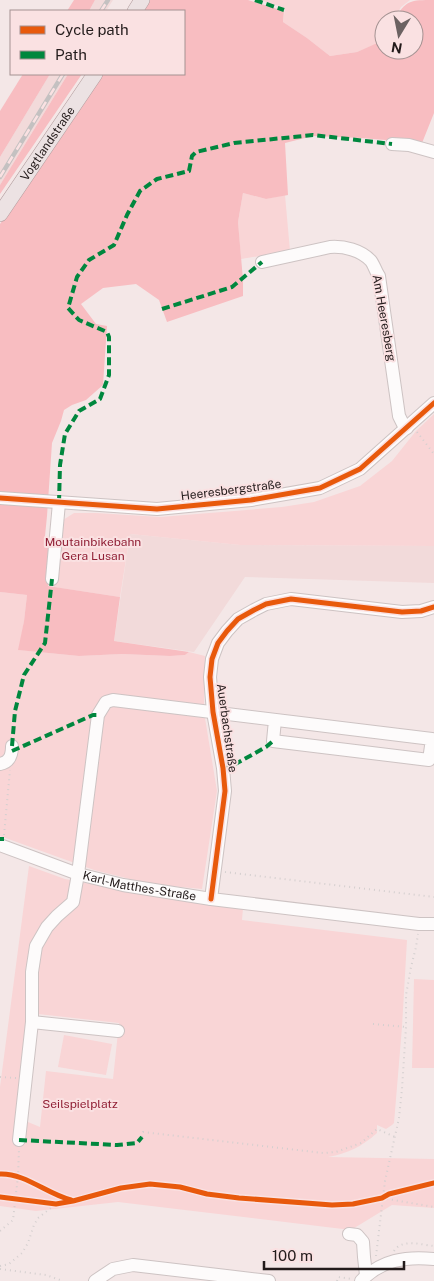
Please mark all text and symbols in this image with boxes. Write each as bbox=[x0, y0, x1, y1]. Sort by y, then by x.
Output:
legend bbox=[10, 10, 185, 75]
north arrow bbox=[374, 10, 424, 60]
text: Cycle path bbox=[55, 21, 129, 38]
text: N bbox=[390, 39, 404, 57]
text: Path bbox=[55, 46, 87, 63]
street label: Vogtlandstraße bbox=[18, 104, 78, 183]
street label: Am Heeresberg bbox=[369, 274, 399, 362]
street label: Heeresbergstraße bbox=[180, 477, 282, 503]
park label: Moutainbikebahn Gera Lusan bbox=[45, 535, 141, 563]
street label: Auerbachstraße bbox=[214, 683, 240, 773]
street label: Karl-Matthes-Straße bbox=[81, 868, 197, 904]
park label: Seilspielplatz bbox=[42, 1097, 118, 1111]
scale bar bbox=[264, 1238, 404, 1270]
text: 100 m bbox=[272, 1247, 313, 1264]

